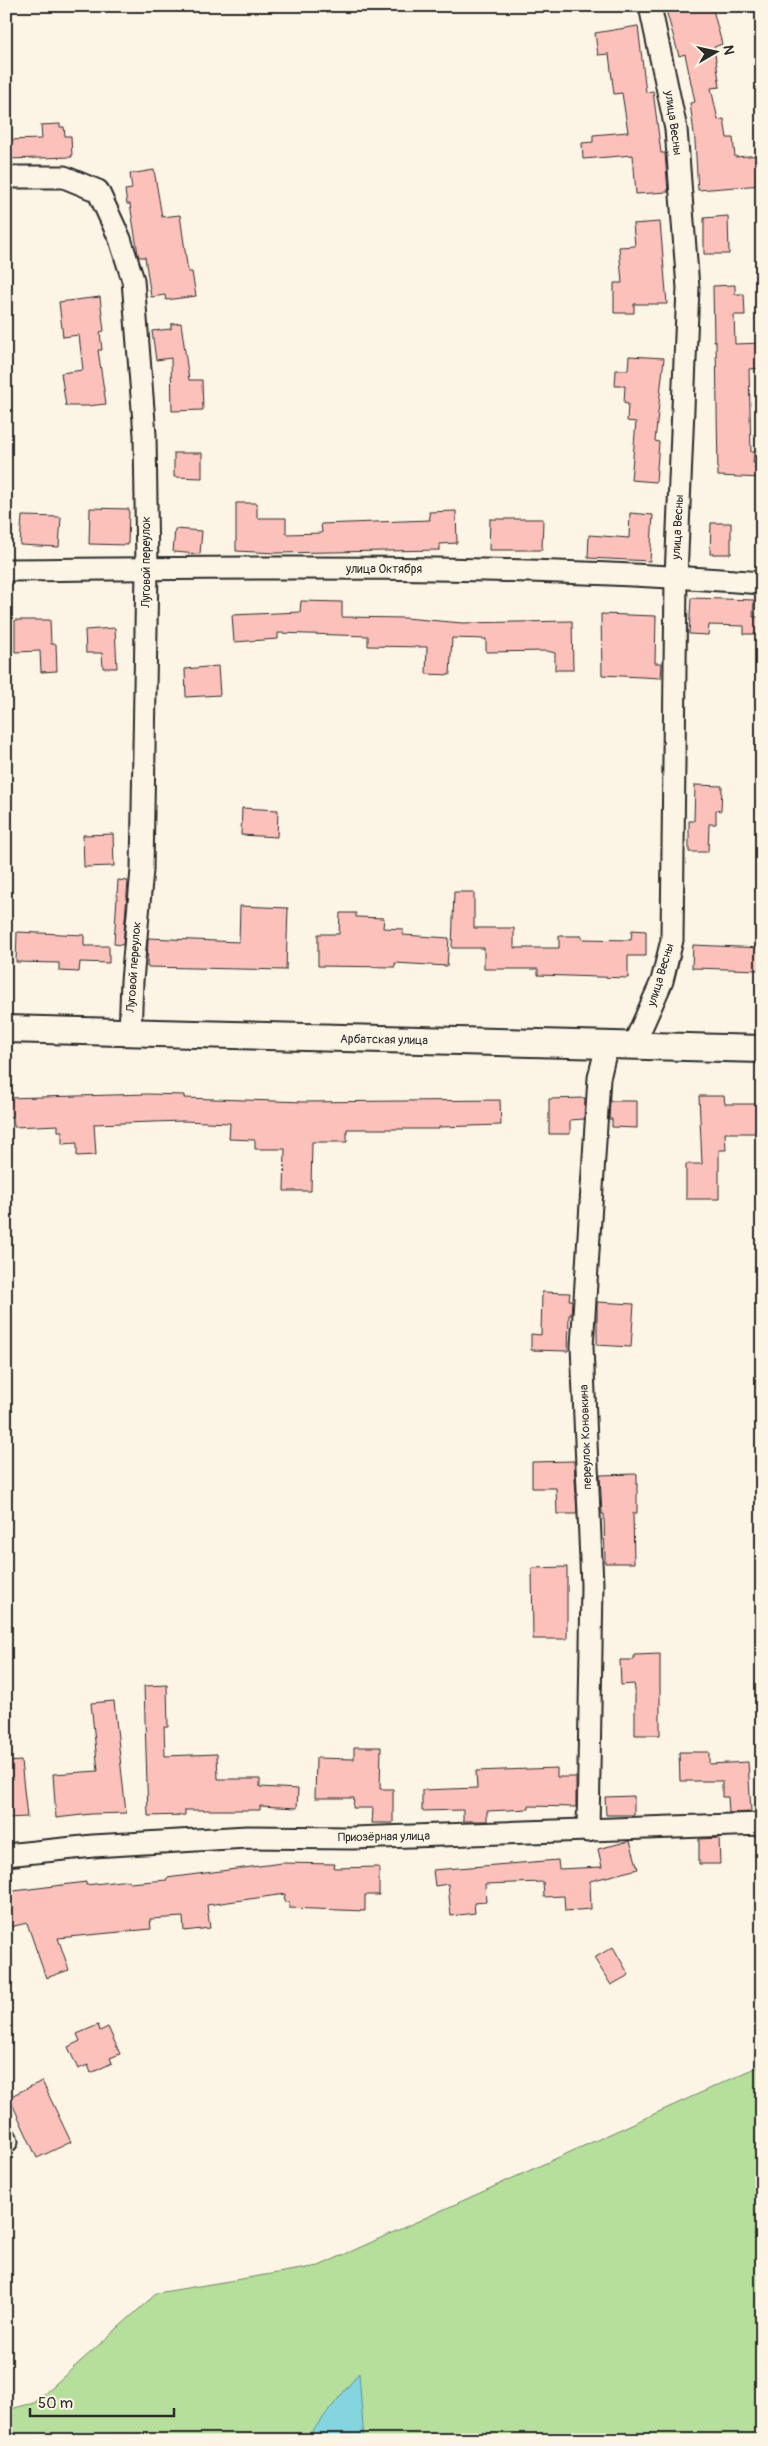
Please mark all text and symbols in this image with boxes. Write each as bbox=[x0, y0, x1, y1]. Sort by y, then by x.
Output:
north arrow bbox=[690, 28, 740, 78]
text: N bbox=[719, 44, 737, 56]
street label: улица Весны bbox=[661, 89, 685, 157]
street label: улица Весны bbox=[669, 494, 687, 561]
street label: Луговой переулок bbox=[139, 516, 154, 609]
street label: улица Октября bbox=[345, 562, 422, 577]
street label: Луговой переулок bbox=[123, 921, 145, 1014]
street label: улица Весны bbox=[644, 941, 678, 1009]
street label: Арбатская улица bbox=[340, 1032, 428, 1048]
street label: переулок Коновкина bbox=[577, 1384, 595, 1490]
street label: Приозёрная улица bbox=[338, 1829, 431, 1845]
scale bar bbox=[30, 2386, 174, 2418]
text: 50 m bbox=[38, 2394, 73, 2413]

